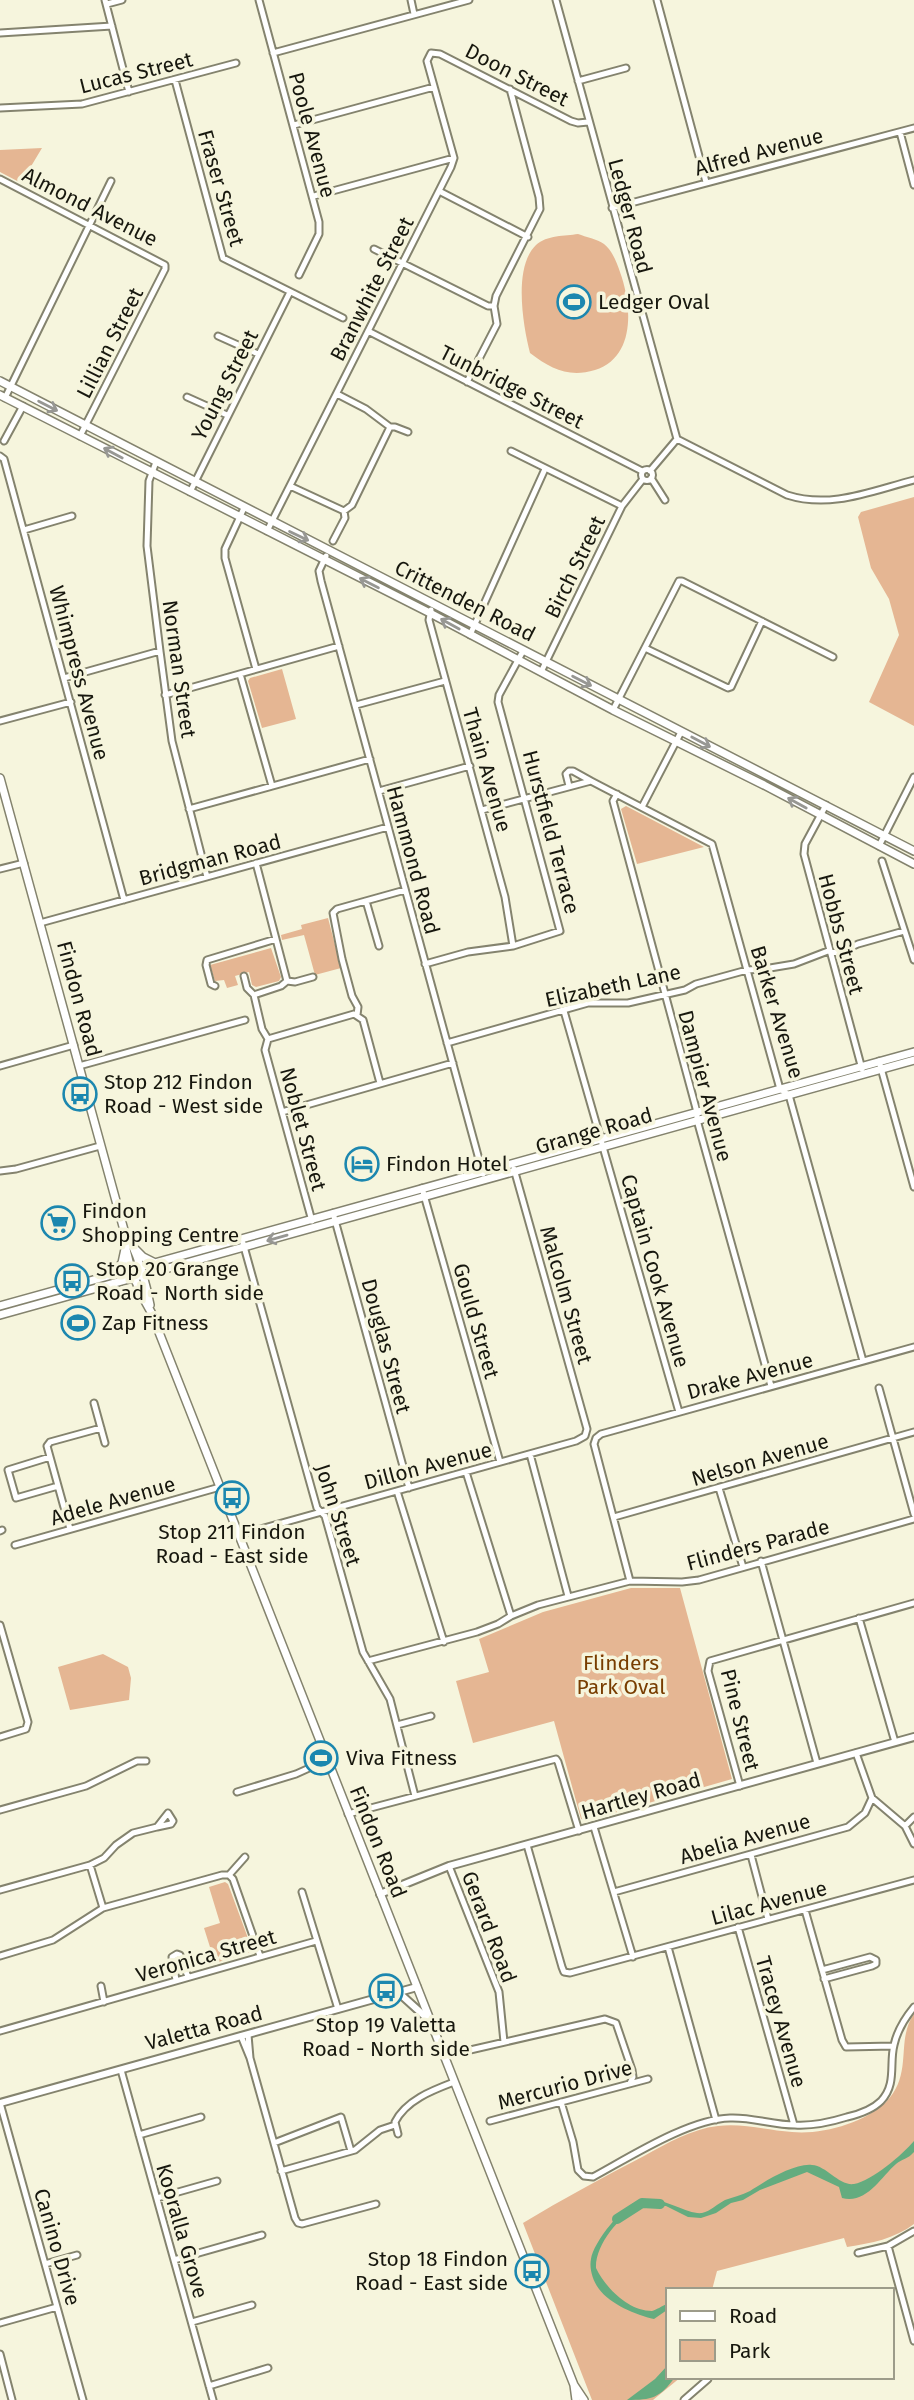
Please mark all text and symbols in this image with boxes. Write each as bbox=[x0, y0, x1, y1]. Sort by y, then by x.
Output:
street label: Doon Street bbox=[461, 38, 574, 112]
street label: Lucas Street bbox=[77, 46, 196, 100]
street label: Poole Avenue bbox=[283, 69, 341, 201]
street label: Alfred Avenue bbox=[692, 122, 826, 182]
street label: Fraser Street bbox=[192, 127, 250, 250]
street label: Ledger Road bbox=[602, 156, 658, 276]
street label: Almond Avenue bbox=[18, 162, 162, 252]
street label: Branwhite Street bbox=[324, 212, 420, 365]
street label: Lillian Street bbox=[71, 283, 149, 403]
sports icon: Ledger Oval bbox=[555, 283, 593, 321]
place label: Ledger Oval bbox=[598, 289, 710, 315]
street label: Young Street bbox=[186, 325, 264, 445]
street label: Tunbridge Street bbox=[436, 340, 589, 435]
one-way arrow bbox=[37, 400, 58, 413]
one-way arrow bbox=[103, 446, 124, 459]
street label: Birch Street bbox=[539, 511, 611, 623]
one-way arrow bbox=[288, 529, 309, 543]
street label: Crittenden Road bbox=[390, 554, 540, 648]
one-way arrow bbox=[359, 575, 380, 589]
street label: Whimpress Avenue bbox=[43, 583, 115, 763]
street label: Norman Street bbox=[156, 598, 202, 740]
one-way arrow bbox=[440, 617, 460, 631]
one-way arrow bbox=[571, 674, 592, 688]
street label: Thain Avenue bbox=[457, 705, 517, 835]
one-way arrow bbox=[690, 736, 711, 749]
street label: Hurstfield Terrace bbox=[517, 747, 585, 917]
street label: Hammond Road bbox=[381, 783, 445, 937]
one-way arrow bbox=[787, 795, 808, 809]
street label: Bridgman Road bbox=[136, 829, 284, 891]
street label: Hobbs Street bbox=[812, 871, 870, 998]
street label: Findon Road bbox=[51, 938, 107, 1060]
street label: Barker Avenue bbox=[744, 942, 810, 1082]
street label: Elizabeth Lane bbox=[543, 959, 683, 1013]
street label: Dampier Avenue bbox=[672, 1007, 738, 1165]
street label: Noblet Street bbox=[274, 1064, 332, 1194]
place label: Stop 212 Findon Road - West side bbox=[104, 1069, 263, 1119]
bus stop icon: Stop 212 Findon Road - West side bbox=[61, 1075, 99, 1113]
street label: Grange Road bbox=[533, 1102, 655, 1160]
hotel icon: Findon Hotel bbox=[343, 1145, 381, 1183]
place label: Findon Hotel bbox=[386, 1151, 508, 1177]
street label: Captain Cook Avenue bbox=[615, 1171, 695, 1371]
place label: Findon Shopping Centre bbox=[82, 1198, 239, 1248]
supermarket icon: Findon Shopping Centre bbox=[39, 1204, 77, 1242]
street label: Malcolm Street bbox=[534, 1223, 598, 1367]
one-way arrow bbox=[267, 1232, 289, 1245]
place label: Stop 20 Grange Road - North side bbox=[96, 1256, 264, 1306]
street label: Gould Street bbox=[447, 1260, 505, 1382]
bus stop icon: Stop 20 Grange Road - North side bbox=[53, 1262, 91, 1300]
street label: Douglas Street bbox=[356, 1276, 417, 1417]
sports icon: Zap Fitness bbox=[59, 1304, 97, 1342]
place label: Zap Fitness bbox=[102, 1310, 209, 1336]
street label: Drake Avenue bbox=[684, 1347, 816, 1405]
street label: Nelson Avenue bbox=[688, 1428, 832, 1492]
street label: Dillon Avenue bbox=[361, 1436, 495, 1496]
street label: John Street bbox=[309, 1461, 367, 1570]
street label: Adele Avenue bbox=[48, 1471, 178, 1531]
bus stop icon: Stop 211 Findon Road - East side bbox=[213, 1479, 251, 1517]
street label: Flinders Parade bbox=[684, 1513, 832, 1577]
place label: Stop 211 Findon Road - East side bbox=[156, 1519, 308, 1569]
park label: Flinders Park Oval bbox=[577, 1650, 665, 1700]
street label: Pine Street bbox=[715, 1666, 765, 1774]
sports icon: Viva Fitness bbox=[302, 1739, 340, 1777]
place label: Viva Fitness bbox=[346, 1745, 457, 1771]
street label: Hartley Road bbox=[578, 1767, 704, 1825]
street label: Findon Road bbox=[344, 1782, 412, 1902]
street label: Abelia Avenue bbox=[677, 1808, 813, 1870]
street label: Gerard Road bbox=[456, 1867, 522, 1987]
street label: Lilac Avenue bbox=[708, 1875, 830, 1931]
street label: Veronica Street bbox=[133, 1923, 279, 1988]
street label: Tracey Avenue bbox=[750, 1953, 812, 2091]
bus stop icon: Stop 19 Valetta Road - North side bbox=[367, 1972, 405, 2010]
street label: Valetta Road bbox=[143, 2000, 265, 2056]
place label: Stop 19 Valetta Road - North side bbox=[302, 2012, 470, 2062]
street label: Mercurio Drive bbox=[495, 2055, 635, 2115]
street label: Kooralla Grove bbox=[150, 2161, 214, 2301]
street label: Canino Drive bbox=[28, 2185, 86, 2309]
place label: Stop 18 Findon Road - East side bbox=[355, 2246, 508, 2296]
bus stop icon: Stop 18 Findon Road - East side bbox=[513, 2252, 551, 2290]
legend bbox=[666, 2288, 893, 2379]
text: Road bbox=[729, 2303, 777, 2329]
text: Park bbox=[729, 2338, 771, 2364]

